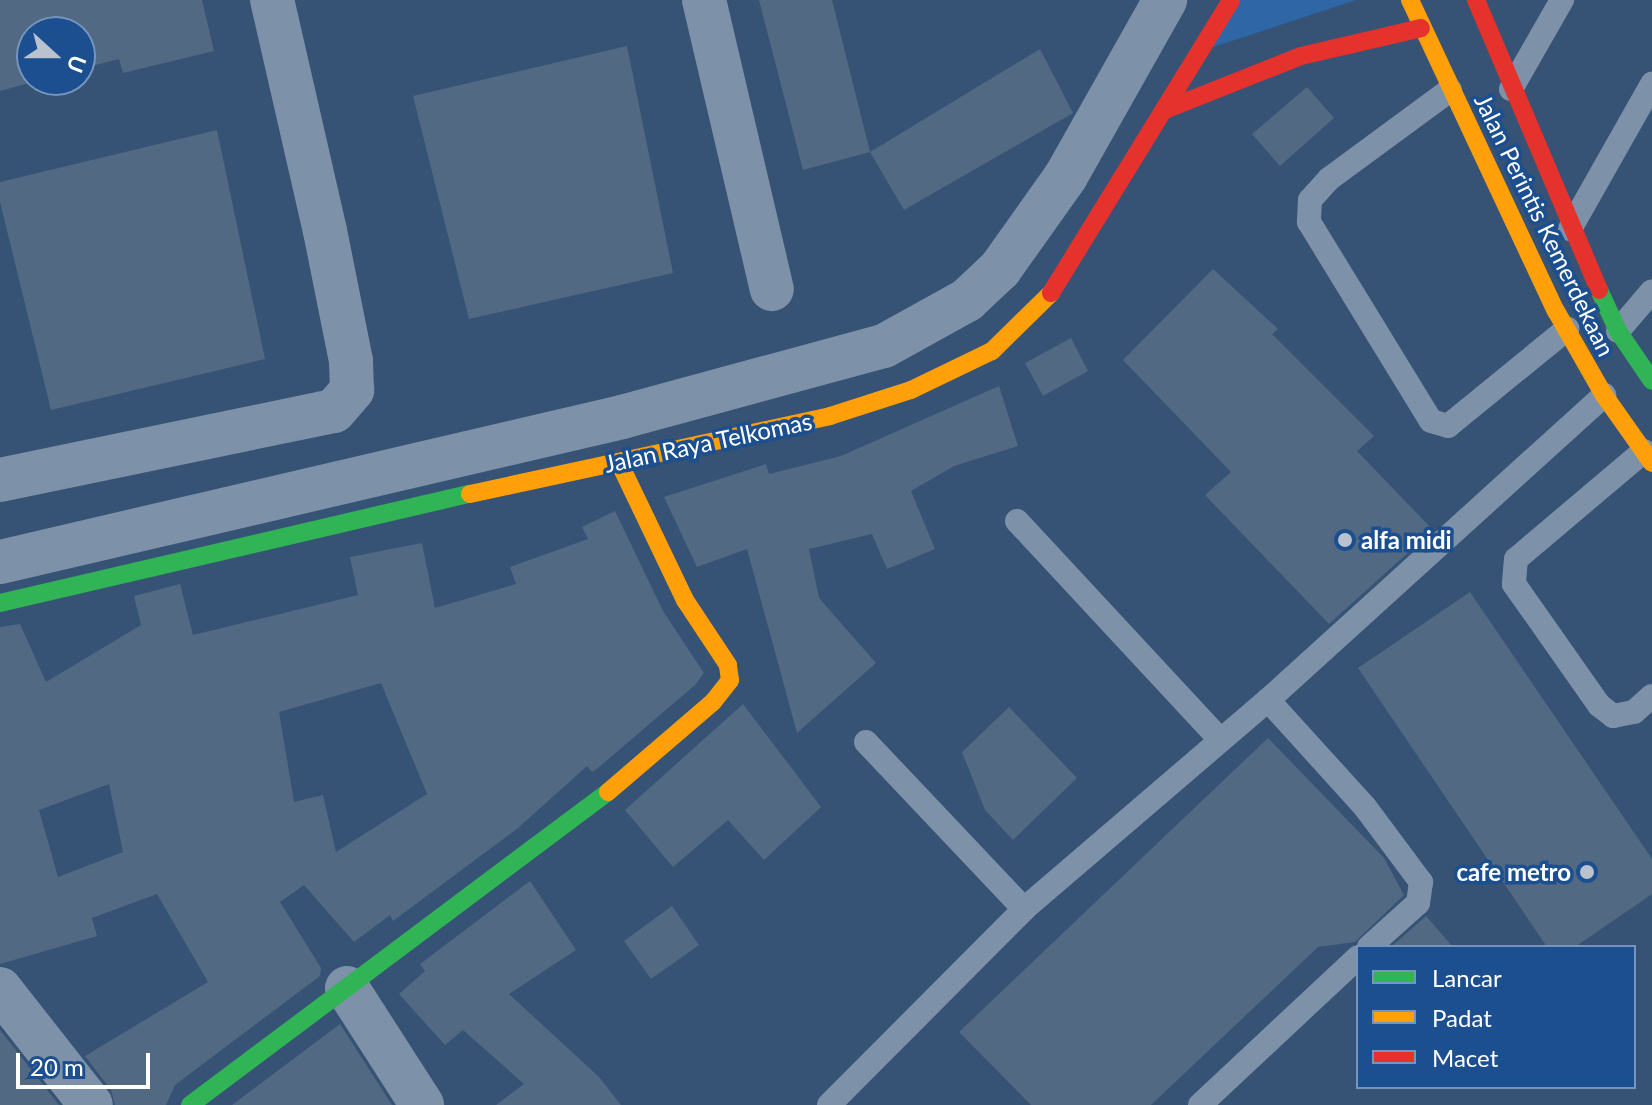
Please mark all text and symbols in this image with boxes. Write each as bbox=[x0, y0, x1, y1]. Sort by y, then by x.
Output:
north arrow bbox=[16, 16, 96, 96]
text: U bbox=[61, 52, 93, 77]
street label: Jalan Perintis Kemerdekaan bbox=[1469, 89, 1621, 361]
street label: Jalan Raya Telkomas bbox=[601, 406, 815, 478]
place label: alfa midi bbox=[1361, 526, 1452, 554]
marker: alfa midi bbox=[1336, 531, 1354, 549]
place label: cafe metro bbox=[1456, 858, 1571, 886]
marker: cafe metro bbox=[1578, 863, 1596, 881]
legend bbox=[1356, 945, 1636, 1089]
text: Lancar bbox=[1432, 963, 1502, 992]
text: Padat bbox=[1432, 1003, 1492, 1032]
scale bar bbox=[20, 1037, 154, 1087]
text: Macet bbox=[1432, 1043, 1498, 1072]
text: 20 m bbox=[30, 1052, 84, 1081]

